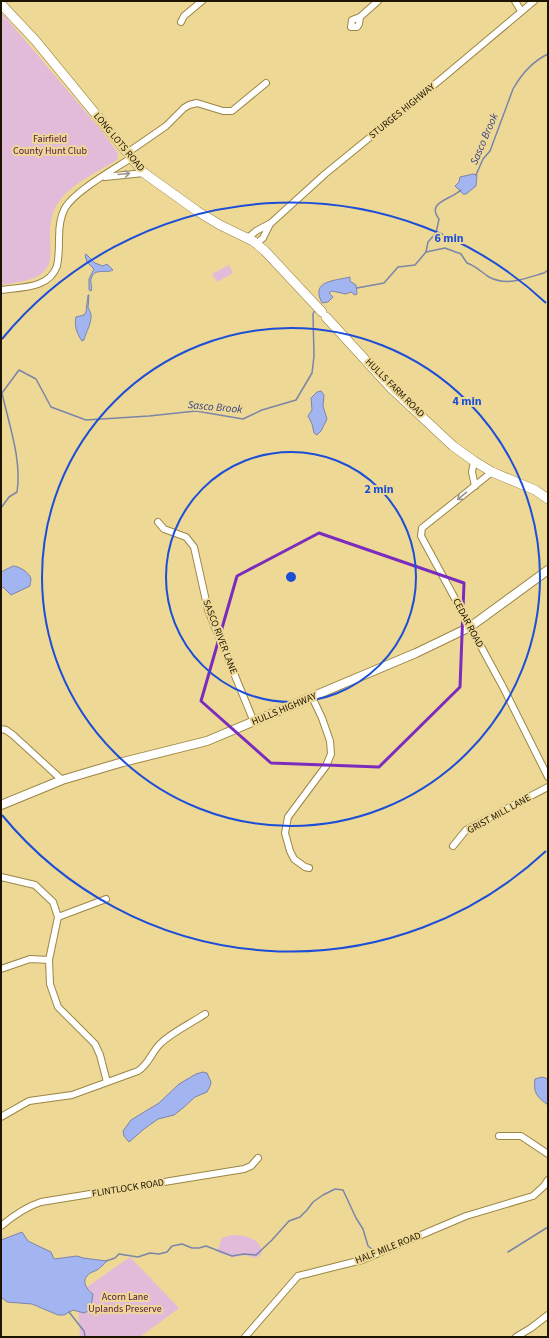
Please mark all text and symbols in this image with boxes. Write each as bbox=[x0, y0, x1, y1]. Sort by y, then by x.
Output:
street label: STURGES HIGHWAY bbox=[366, 80, 438, 142]
street label: LONG LOTS ROAD bbox=[90, 110, 148, 174]
water label: Sasco Brook bbox=[466, 110, 502, 167]
park label: Fairfield County Hunt Club bbox=[13, 132, 88, 158]
one-way arrow bbox=[117, 171, 130, 178]
text: 6 min bbox=[434, 230, 464, 247]
street label: HULLS FARM ROAD bbox=[362, 355, 428, 421]
text: 4 min bbox=[452, 393, 482, 410]
water label: Sasco Brook bbox=[187, 397, 244, 417]
text: 2 min bbox=[364, 481, 394, 498]
one-way arrow bbox=[457, 492, 468, 501]
centre of rings bbox=[284, 570, 298, 584]
street label: CEDAR ROAD bbox=[449, 596, 487, 650]
street label: SASCO RIVER LANE bbox=[199, 598, 241, 676]
street label: HULLS HIGHWAY bbox=[249, 689, 319, 729]
street label: GRIST MILL LANE bbox=[465, 791, 533, 837]
street label: FLINTLOCK ROAD bbox=[91, 1175, 165, 1201]
street label: HALF MILE ROAD bbox=[353, 1228, 423, 1268]
park label: Acorn Lane Uplands Preserve bbox=[88, 1290, 162, 1316]

